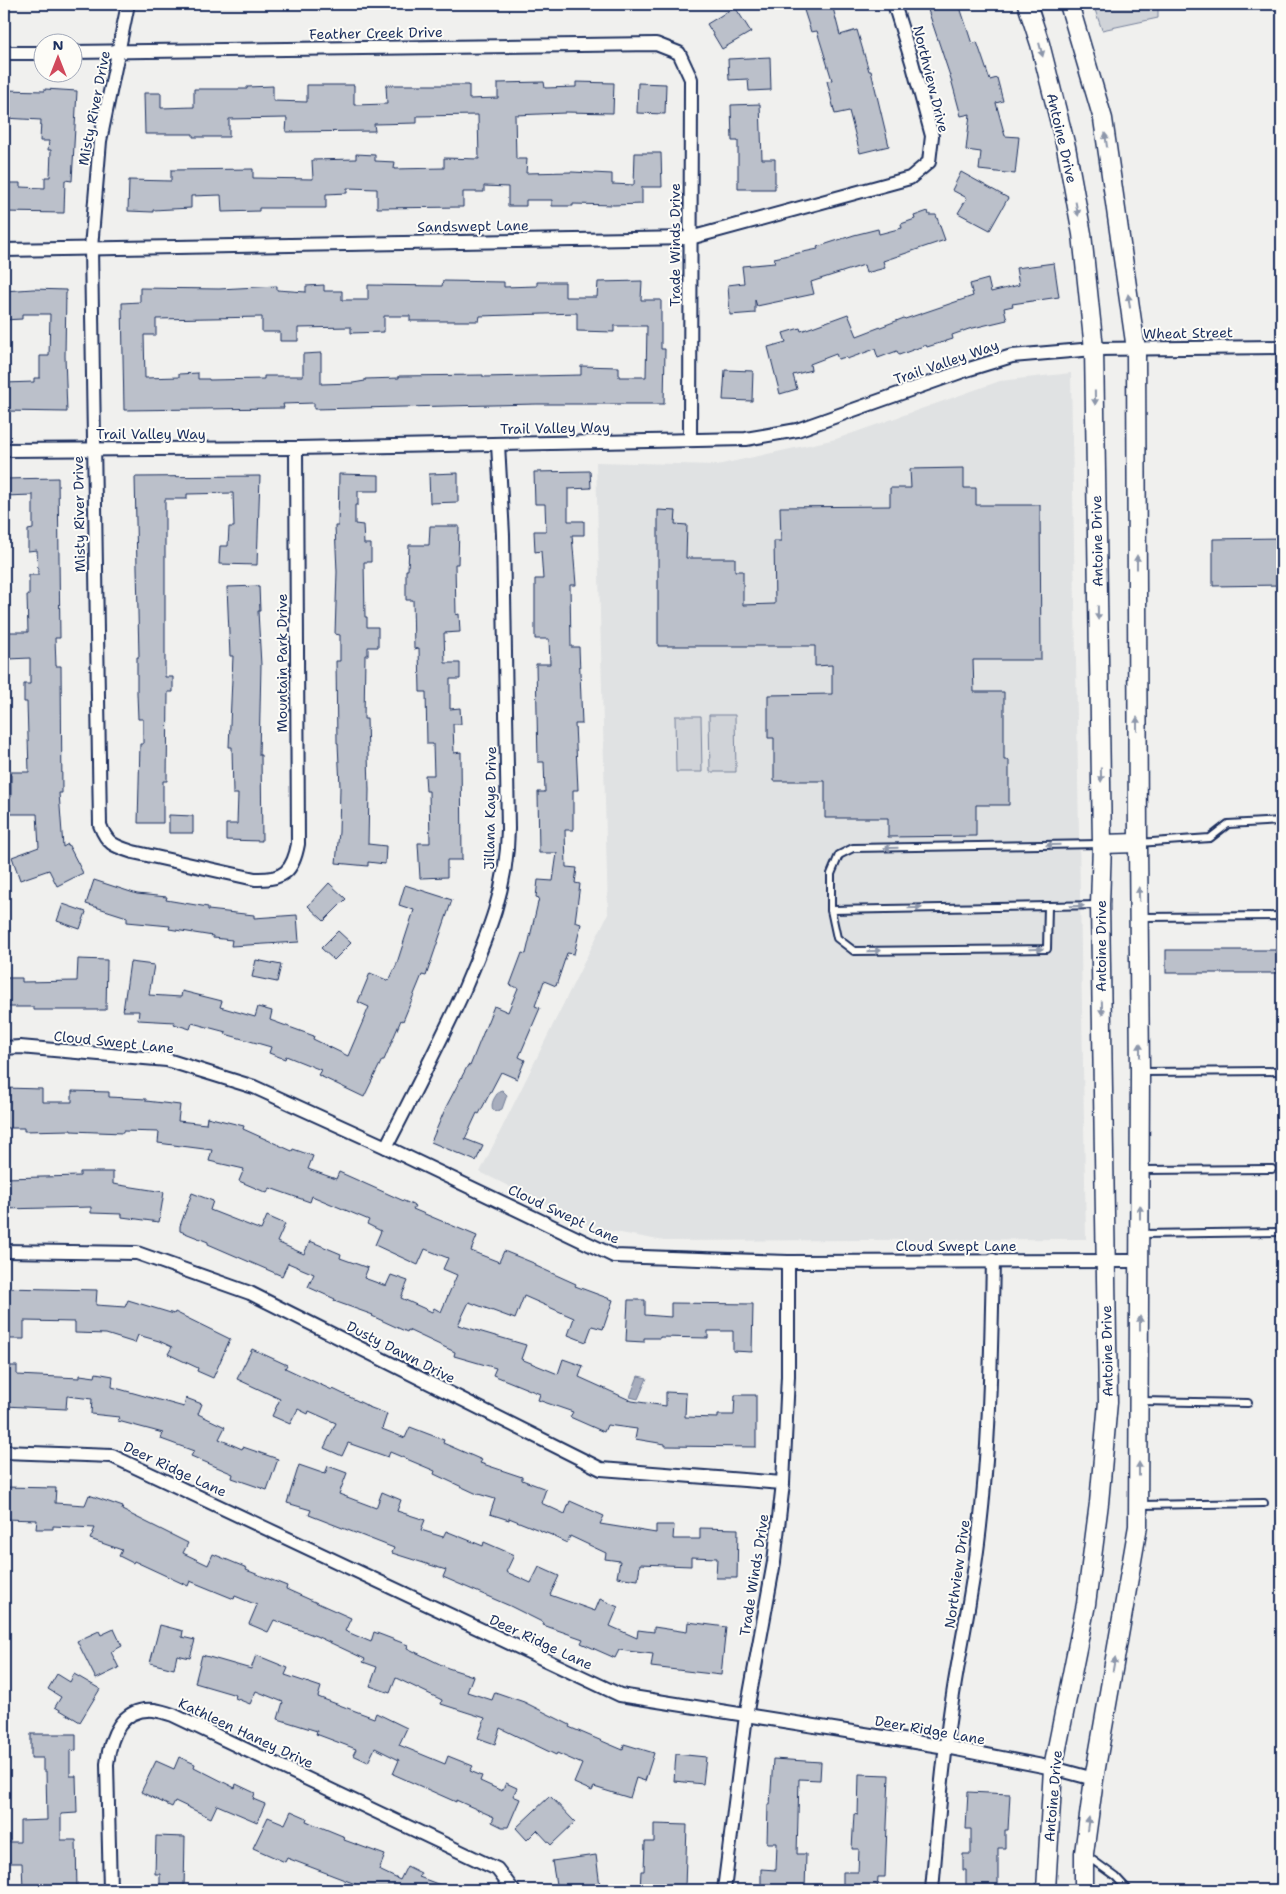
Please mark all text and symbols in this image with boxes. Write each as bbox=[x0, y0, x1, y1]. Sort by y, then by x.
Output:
street label: Feather Creek Drive bbox=[309, 23, 443, 43]
street label: Northview Drive bbox=[909, 24, 953, 134]
north arrow bbox=[32, 32, 82, 82]
text: N bbox=[52, 36, 64, 54]
one-way arrow bbox=[1038, 43, 1046, 58]
street label: Misty River Drive bbox=[74, 49, 114, 167]
street label: Antoine Drive bbox=[1043, 91, 1081, 185]
one-way arrow bbox=[1101, 131, 1109, 147]
street label: Trade Winds Drive bbox=[666, 183, 684, 307]
one-way arrow bbox=[1074, 201, 1082, 217]
street label: Sandswept Lane bbox=[417, 216, 529, 236]
one-way arrow bbox=[1125, 292, 1133, 308]
street label: Wheat Street bbox=[1143, 323, 1233, 343]
street label: Trail Valley Way bbox=[891, 336, 1001, 388]
one-way arrow bbox=[1091, 390, 1099, 406]
street label: Trail Valley Way bbox=[500, 418, 610, 438]
street label: Trail Valley Way bbox=[96, 425, 206, 443]
street label: Misty River Drive bbox=[69, 455, 89, 572]
street label: Antoine Drive bbox=[1087, 495, 1107, 587]
one-way arrow bbox=[1133, 554, 1141, 570]
street label: Mountain Park Drive bbox=[273, 593, 291, 732]
one-way arrow bbox=[1095, 605, 1103, 621]
one-way arrow bbox=[1133, 716, 1141, 732]
street label: Jillana Kaye Drive bbox=[480, 746, 500, 870]
one-way arrow bbox=[1097, 768, 1105, 784]
one-way arrow bbox=[1045, 841, 1061, 849]
one-way arrow bbox=[883, 844, 899, 852]
one-way arrow bbox=[1135, 885, 1143, 901]
street label: Antoine Drive bbox=[1092, 900, 1110, 992]
one-way arrow bbox=[1070, 902, 1086, 910]
one-way arrow bbox=[907, 904, 923, 912]
one-way arrow bbox=[1028, 945, 1044, 953]
one-way arrow bbox=[866, 947, 882, 955]
one-way arrow bbox=[1098, 1000, 1106, 1016]
street label: Cloud Swept Lane bbox=[53, 1027, 175, 1057]
one-way arrow bbox=[1136, 1042, 1144, 1058]
street label: Cloud Swept Lane bbox=[505, 1180, 623, 1248]
one-way arrow bbox=[1136, 1204, 1144, 1220]
street label: Cloud Swept Lane bbox=[895, 1237, 1017, 1255]
street label: Antoine Drive bbox=[1097, 1305, 1117, 1397]
one-way arrow bbox=[1136, 1314, 1144, 1330]
street label: Dusty Dawn Drive bbox=[344, 1317, 458, 1387]
street label: Deer Ridge Lane bbox=[120, 1437, 230, 1501]
one-way arrow bbox=[1135, 1460, 1143, 1476]
street label: Trade Winds Drive bbox=[735, 1512, 773, 1637]
street label: Northview Drive bbox=[940, 1518, 974, 1629]
street label: Deer Ridge Lane bbox=[486, 1610, 596, 1674]
one-way arrow bbox=[1111, 1656, 1119, 1672]
street label: Kathleen Haney Drive bbox=[176, 1694, 316, 1772]
street label: Deer Ridge Lane bbox=[873, 1711, 987, 1749]
street label: Antoine Drive bbox=[1040, 1749, 1066, 1843]
one-way arrow bbox=[1084, 1816, 1092, 1832]

